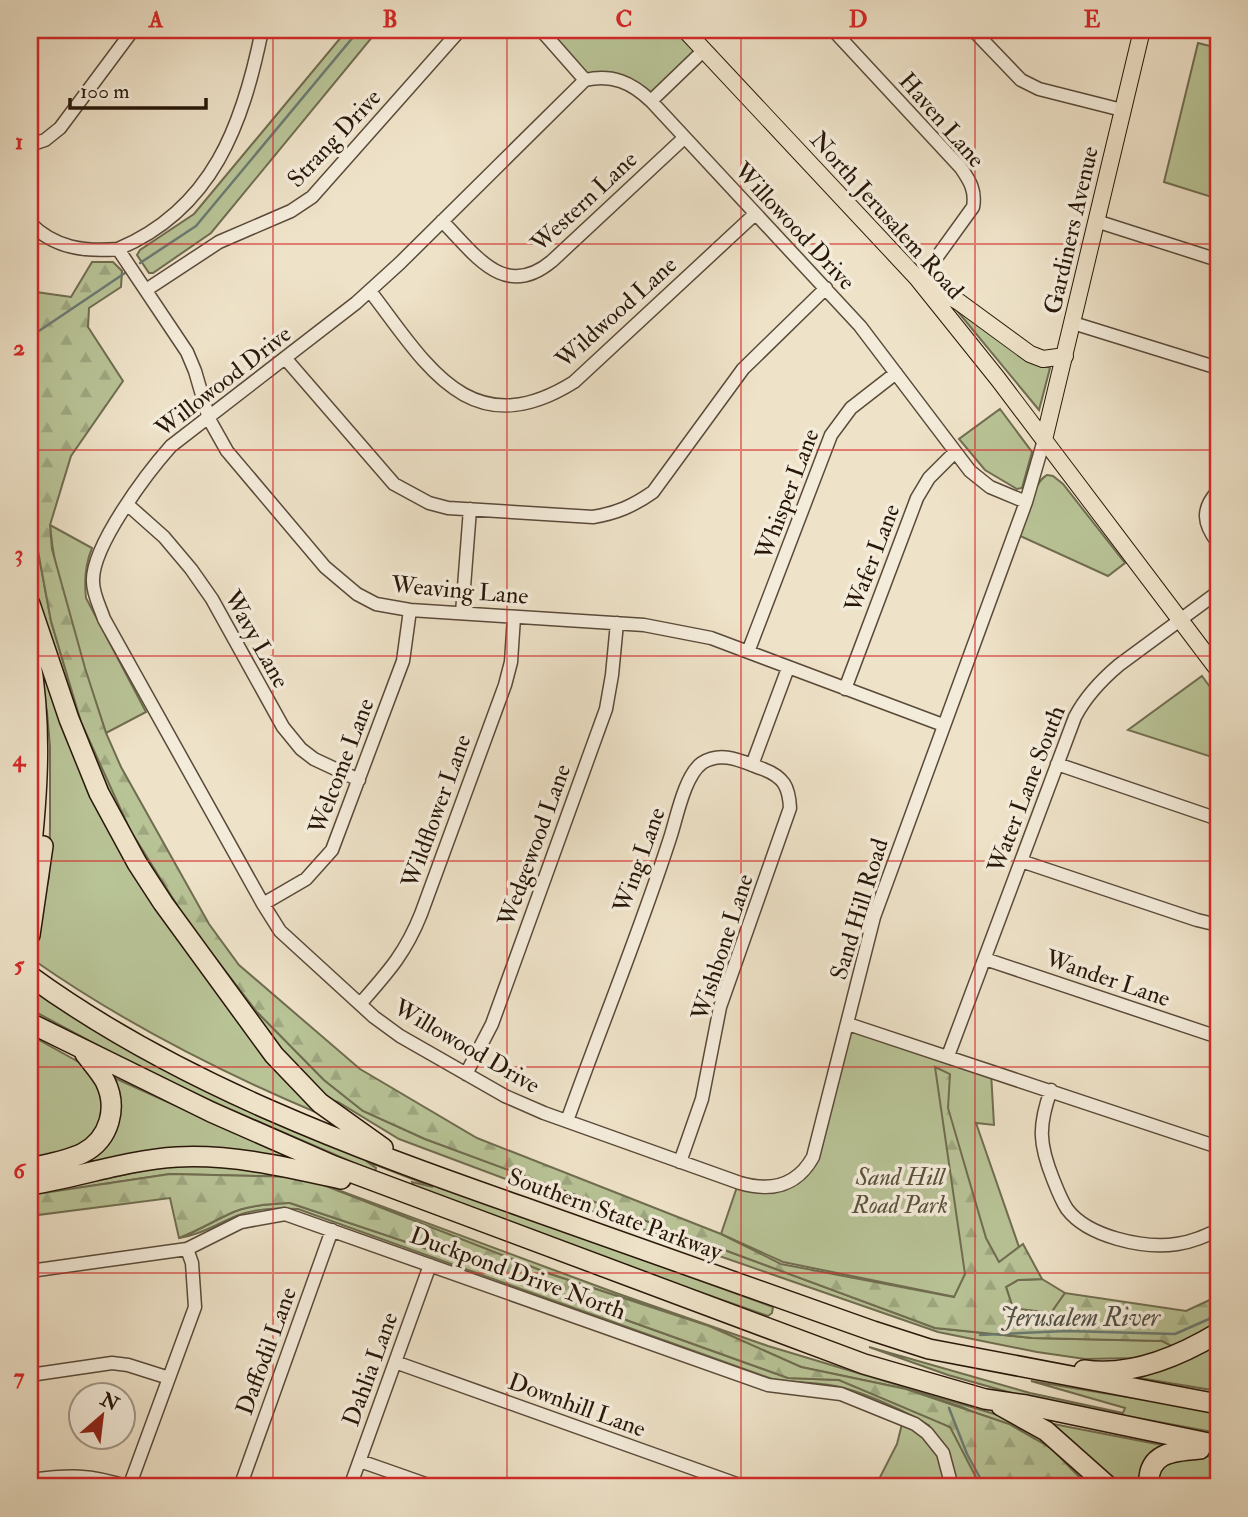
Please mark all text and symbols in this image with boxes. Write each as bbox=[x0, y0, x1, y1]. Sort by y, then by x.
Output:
text: A bbox=[148, 5, 164, 34]
text: B bbox=[382, 5, 398, 34]
text: C bbox=[616, 5, 632, 34]
text: D bbox=[849, 5, 867, 34]
text: E bbox=[1084, 5, 1101, 34]
scale bar bbox=[70, 66, 206, 110]
street label: Haven Lane bbox=[892, 66, 992, 174]
text: 100 m bbox=[80, 78, 130, 105]
street label: Strang Drive bbox=[281, 82, 388, 194]
street label: North Jerusalem Road bbox=[803, 125, 970, 306]
text: 1 bbox=[15, 127, 23, 156]
street label: Gardiners Avenue bbox=[1037, 143, 1106, 317]
street label: Western Lane bbox=[524, 144, 644, 259]
street label: Willowood Drive bbox=[727, 155, 862, 297]
street label: Wildwood Lane bbox=[548, 250, 684, 376]
street label: Willowood Drive bbox=[148, 319, 297, 445]
text: 2 bbox=[13, 333, 25, 362]
street label: Whisper Lane bbox=[748, 424, 827, 565]
street label: Wafer Lane bbox=[837, 500, 907, 618]
text: 3 bbox=[15, 539, 23, 568]
street label: Weaving Lane bbox=[389, 569, 530, 612]
street label: Wavy Lane bbox=[216, 584, 296, 694]
street label: Welcome Lane bbox=[301, 694, 382, 839]
street label: Water Lane South bbox=[980, 701, 1073, 878]
street label: Wildflower Lane bbox=[394, 730, 479, 893]
text: 4 bbox=[12, 744, 27, 773]
street label: Wedgewood Lane bbox=[490, 760, 578, 931]
street label: Wing Lane bbox=[606, 803, 673, 918]
street label: Sand Hill Road bbox=[823, 835, 896, 983]
street label: Wishbone Lane bbox=[684, 870, 761, 1025]
street label: Wander Lane bbox=[1040, 942, 1174, 1014]
text: 5 bbox=[14, 950, 25, 979]
street label: Willowood Drive bbox=[387, 992, 546, 1101]
text: 6 bbox=[13, 1156, 27, 1185]
street label: Southern State Parkway bbox=[503, 1161, 727, 1268]
park label: Sand Hill Road Park bbox=[851, 1162, 948, 1221]
street label: Duckpond Drive North bbox=[406, 1220, 630, 1327]
street label: Daffodil Lane bbox=[229, 1283, 304, 1419]
water label: Jerusalem River bbox=[1000, 1302, 1161, 1334]
street label: Dahlia Lane bbox=[336, 1308, 405, 1430]
text: 7 bbox=[14, 1362, 25, 1391]
street label: Downhill Lane bbox=[504, 1366, 650, 1445]
north arrow bbox=[66, 1380, 136, 1450]
text: N bbox=[95, 1387, 124, 1417]

